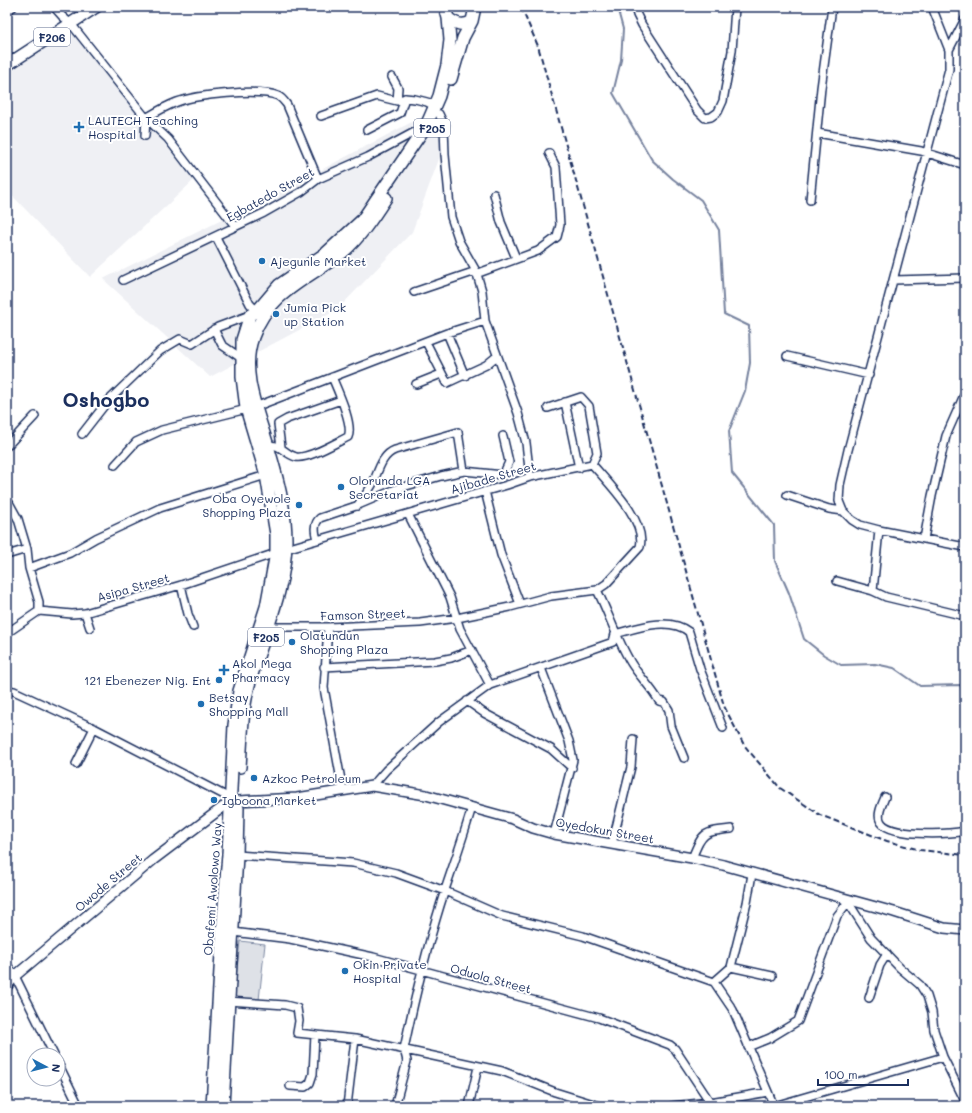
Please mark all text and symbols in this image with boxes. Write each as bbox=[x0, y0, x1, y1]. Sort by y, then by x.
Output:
road number: F206 bbox=[34, 28, 70, 46]
place label: LAUTECH Teaching Hospital bbox=[88, 112, 198, 142]
road number: F205 bbox=[414, 119, 450, 137]
marker: LAUTECH Teaching Hospital bbox=[73, 121, 85, 133]
street label: Egbatedo Street bbox=[223, 163, 317, 225]
place label: Ajegunle Market bbox=[270, 253, 366, 269]
marker: Ajegunle Market bbox=[257, 256, 267, 266]
place label: Jumia Pick up Station bbox=[284, 299, 346, 329]
marker: Jumia Pick up Station bbox=[271, 309, 281, 319]
district label: Oshogbo bbox=[63, 386, 149, 412]
street label: Ajibade Street bbox=[448, 457, 538, 497]
place label: Olorunda LGA Secretariat bbox=[349, 472, 430, 502]
marker: Olorunda LGA Secretariat bbox=[336, 482, 346, 492]
place label: Oba Oyewole Shopping Plaza bbox=[202, 490, 291, 520]
marker: Oba Oyewole Shopping Plaza bbox=[294, 500, 304, 510]
street label: Asipa Street bbox=[95, 569, 171, 605]
street label: Famson Street bbox=[320, 605, 406, 623]
place label: Olatundun Shopping Plaza bbox=[300, 627, 389, 657]
road number: F205 bbox=[248, 628, 284, 646]
marker: Olatundun Shopping Plaza bbox=[287, 637, 297, 647]
place label: Akol Mega Pharmacy bbox=[232, 655, 292, 685]
marker: Akol Mega Pharmacy bbox=[219, 665, 229, 675]
place label: 121 Ebenezer Nig. Ent bbox=[84, 672, 211, 688]
marker: 121 Ebenezer Nig. Ent bbox=[214, 675, 224, 685]
place label: Betsay Shopping Mall bbox=[209, 689, 289, 719]
marker: Betsay Shopping Mall bbox=[196, 699, 206, 709]
place label: Azkoc Petroleum bbox=[262, 770, 361, 786]
marker: Azkoc Petroleum bbox=[249, 773, 259, 783]
place label: Igboona Market bbox=[222, 792, 316, 808]
marker: Igboona Market bbox=[209, 795, 219, 805]
street label: Oyedokun Street bbox=[555, 813, 655, 847]
street label: Obafemi Awolowo Way bbox=[199, 822, 225, 956]
street label: Owode Street bbox=[71, 849, 145, 915]
place label: Okin Private Hospital bbox=[353, 956, 427, 986]
street label: Oduola Street bbox=[449, 959, 533, 997]
marker: Okin Private Hospital bbox=[340, 966, 350, 976]
north arrow bbox=[26, 1047, 66, 1087]
scale bar bbox=[818, 1061, 908, 1087]
text: N bbox=[48, 1063, 64, 1073]
text: 100 m bbox=[824, 1066, 858, 1082]

